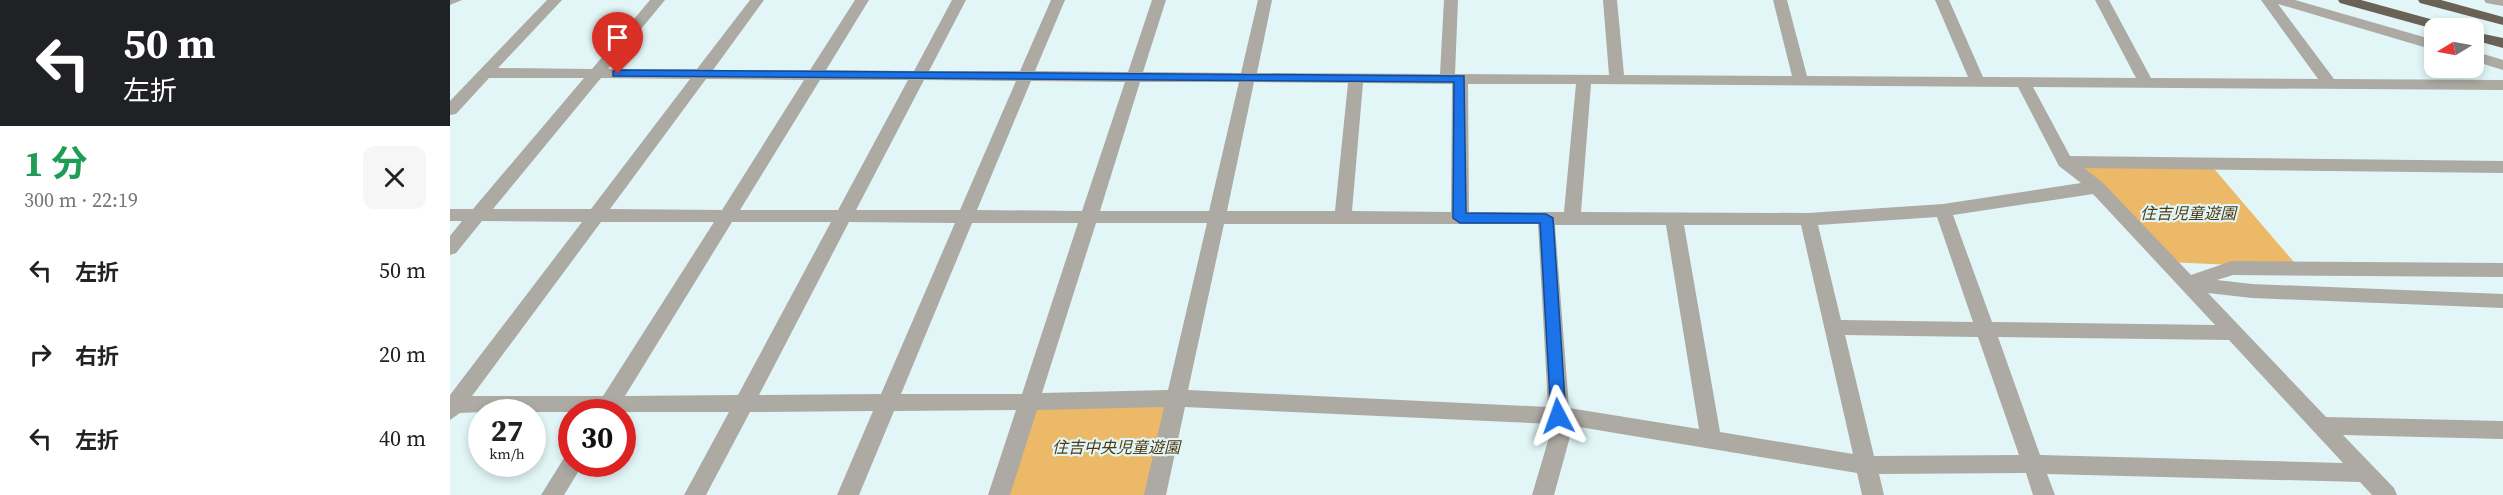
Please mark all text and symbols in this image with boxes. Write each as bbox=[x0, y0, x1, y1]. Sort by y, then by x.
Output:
pin bbox=[592, 12, 643, 74]
text: 50 m bbox=[123, 14, 216, 72]
north arrow bbox=[2424, 18, 2484, 78]
map controls bbox=[2424, 18, 2484, 78]
icon: arrive bbox=[601, 21, 634, 54]
icon: left bbox=[24, 24, 102, 102]
text: 左折 bbox=[123, 72, 177, 109]
text: 1 分 bbox=[24, 139, 87, 188]
button: close bbox=[363, 146, 426, 209]
text: 300 m · 22:19 bbox=[24, 186, 138, 214]
park label: 住吉児童遊園 bbox=[2140, 202, 2238, 224]
icon: left bbox=[24, 254, 57, 287]
text: 50 m bbox=[379, 255, 426, 285]
text: 左折 bbox=[75, 257, 119, 287]
icon: right bbox=[24, 338, 57, 371]
text: 20 m bbox=[379, 339, 426, 369]
text: 右折 bbox=[75, 341, 119, 371]
position arrow bbox=[1526, 384, 1590, 448]
speed limit sign: 30 bbox=[558, 399, 636, 477]
text: 27 bbox=[491, 410, 523, 451]
icon: left bbox=[24, 422, 57, 455]
text: 40 m bbox=[379, 423, 426, 453]
text: 左折 bbox=[75, 425, 119, 455]
park label: 住吉中央児童遊園 bbox=[1052, 436, 1182, 458]
text: km/h bbox=[489, 443, 525, 464]

